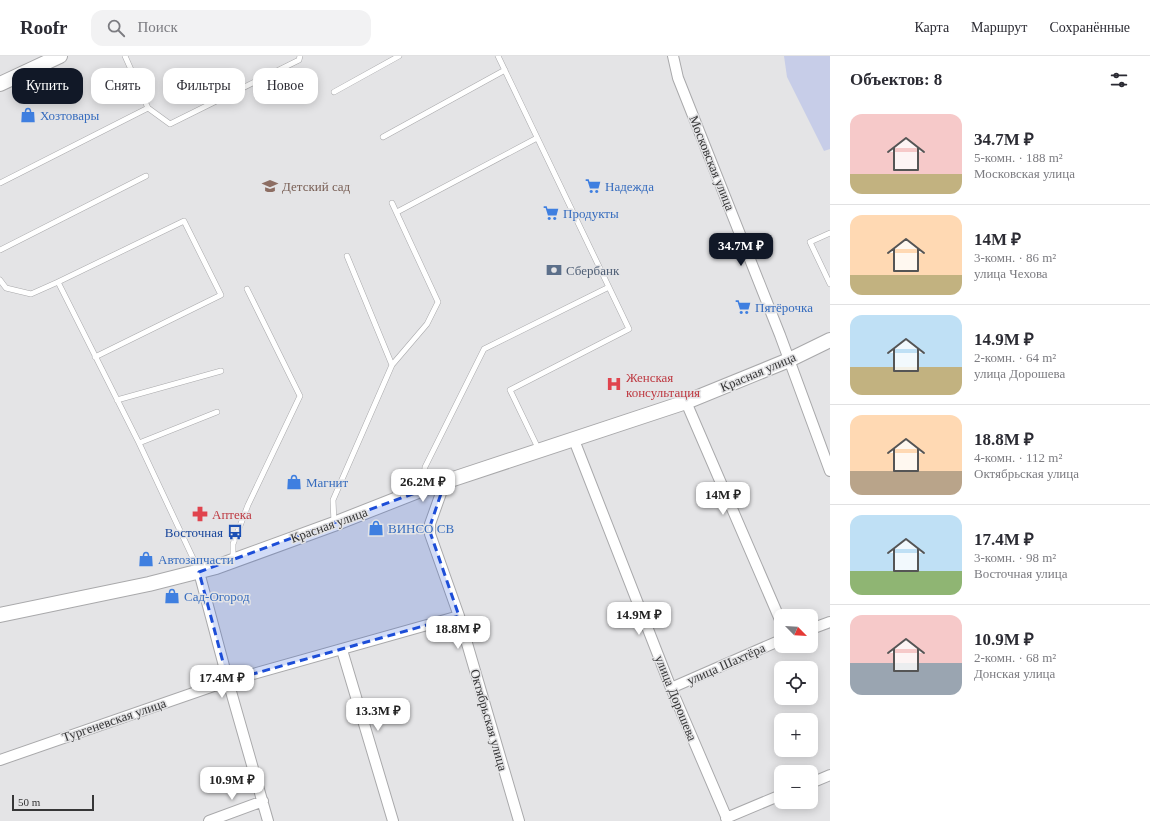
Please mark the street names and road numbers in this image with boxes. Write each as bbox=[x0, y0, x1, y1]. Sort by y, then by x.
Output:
street label: Московская улица bbox=[686, 113, 738, 213]
street label: Красная улица bbox=[718, 349, 798, 395]
street label: Красная улица bbox=[288, 504, 370, 546]
street label: улица Шахтёра bbox=[685, 640, 768, 688]
street label: улица Дорошева bbox=[652, 653, 700, 743]
street label: Октябрьская улица bbox=[467, 667, 511, 773]
street label: Тургеневская улица bbox=[60, 695, 168, 745]

